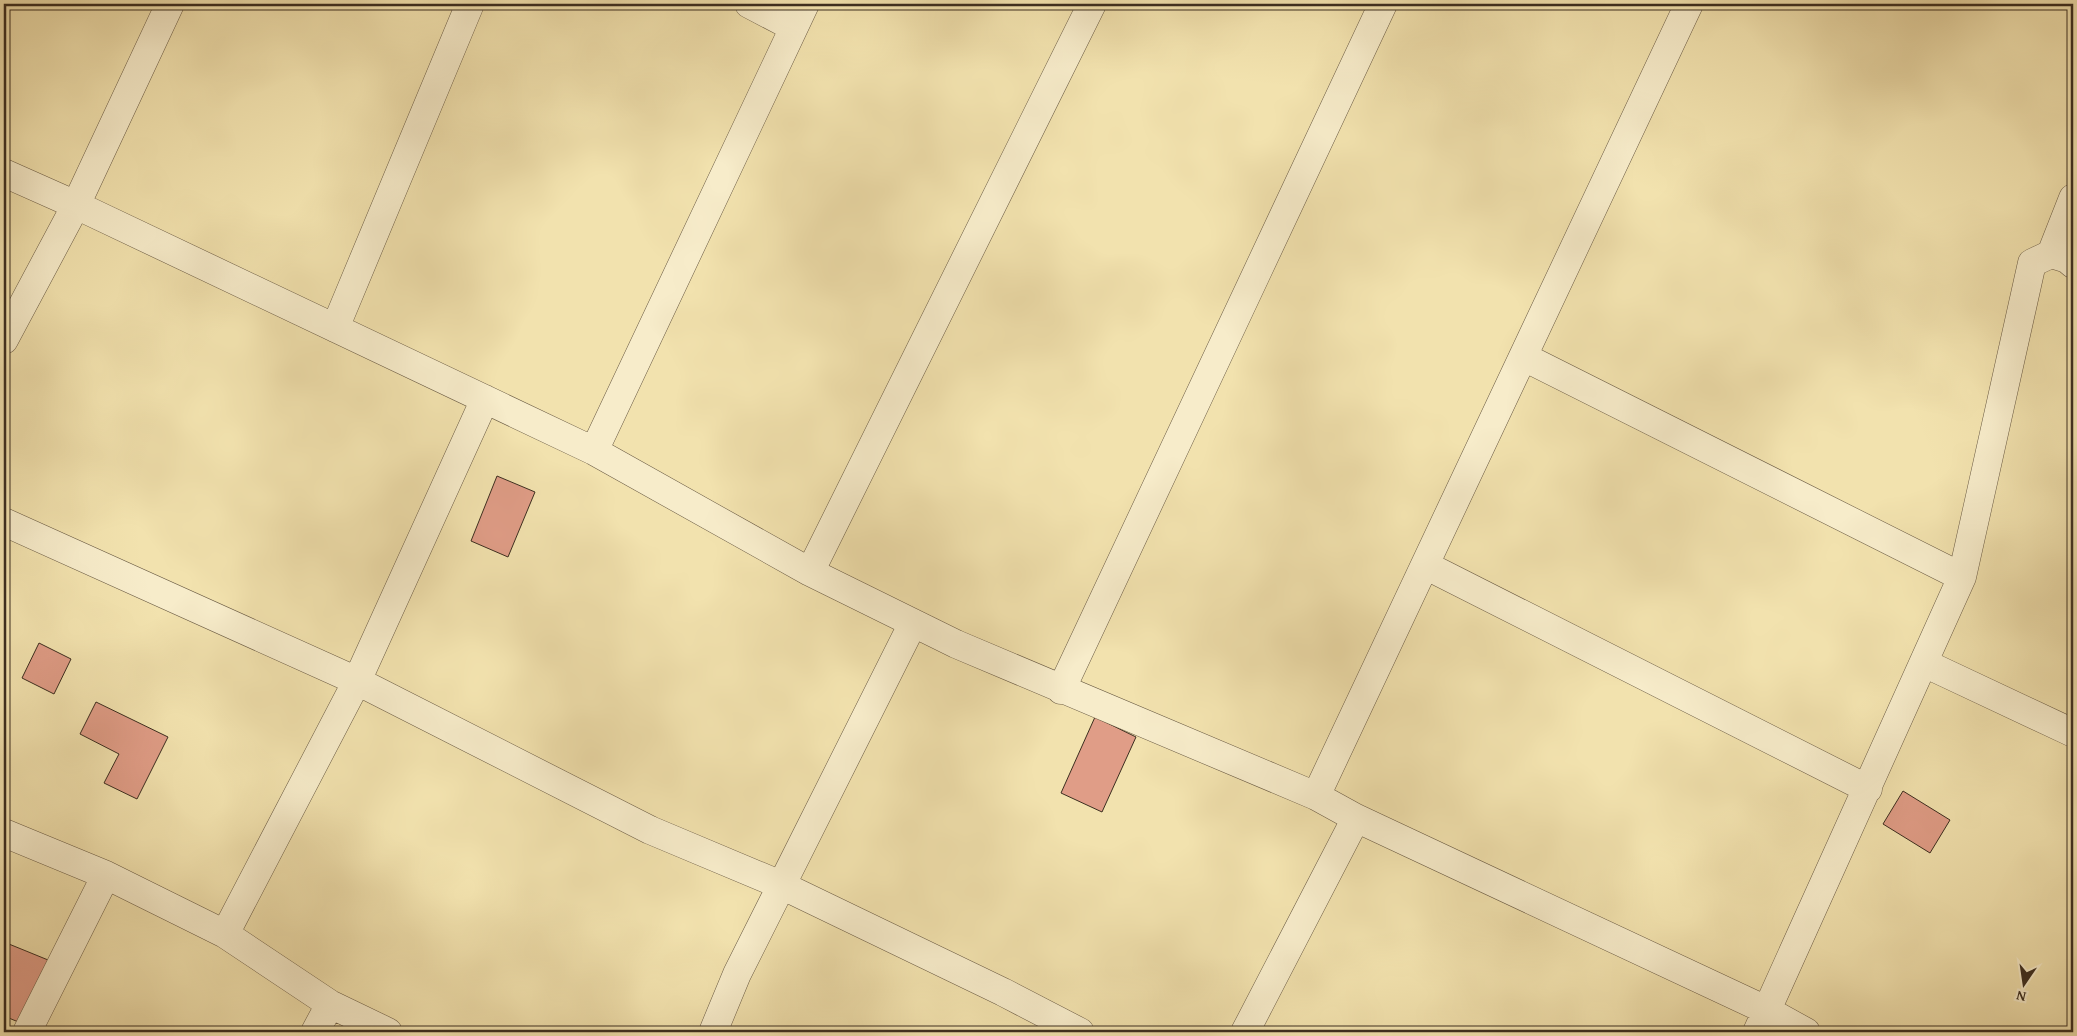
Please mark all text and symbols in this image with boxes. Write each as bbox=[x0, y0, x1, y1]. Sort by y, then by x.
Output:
north arrow bbox=[2000, 958, 2050, 1008]
text: N bbox=[2014, 986, 2028, 1007]

